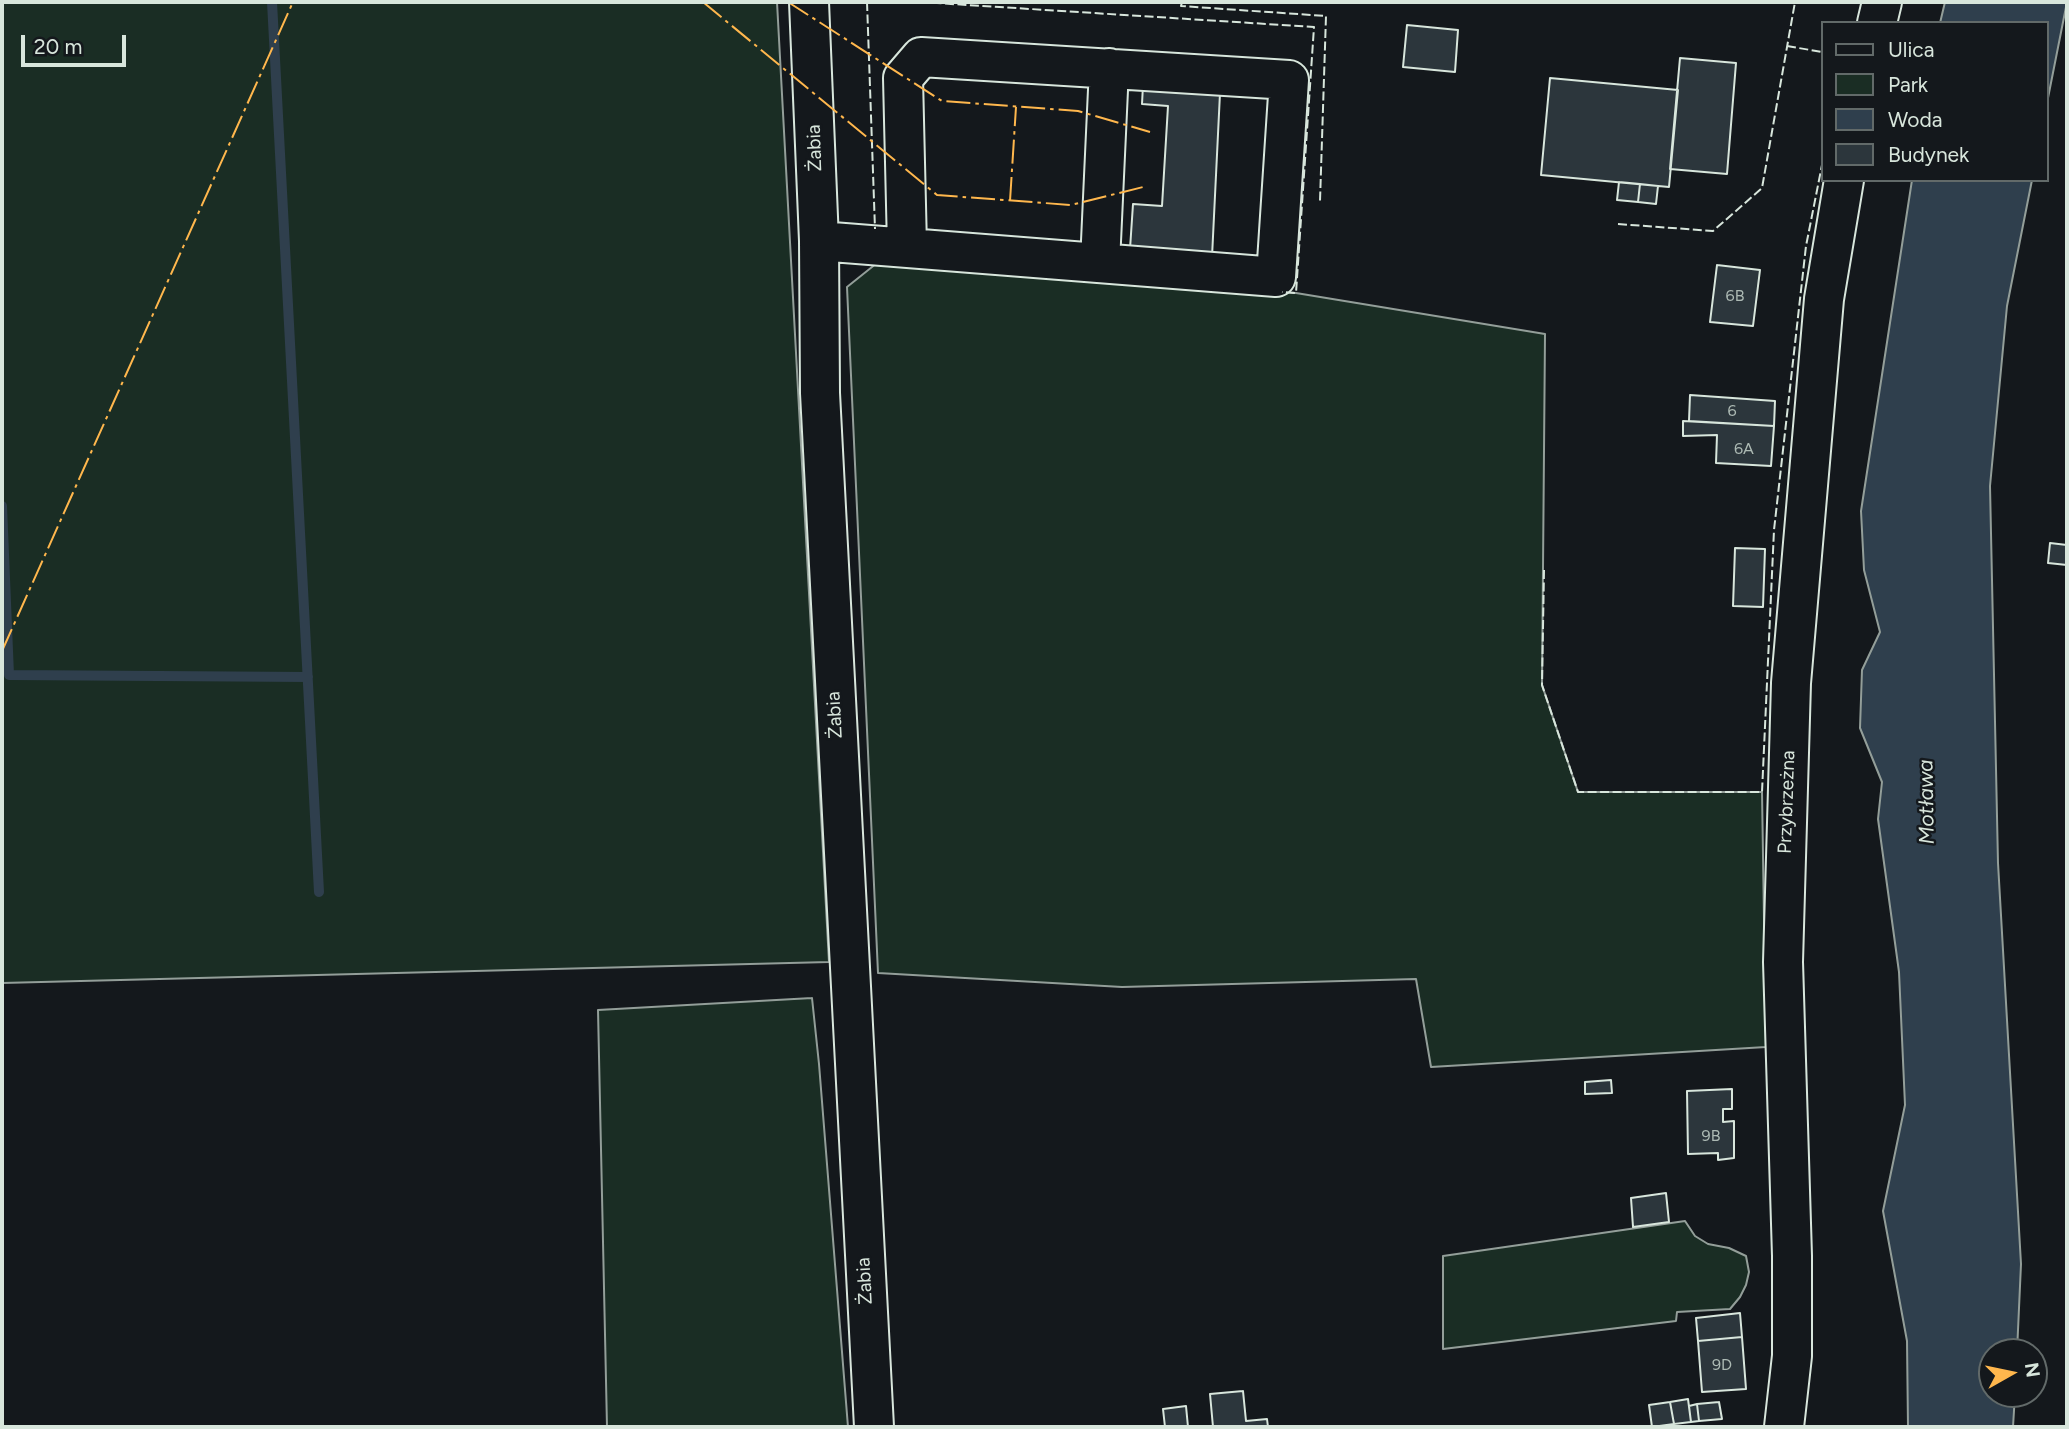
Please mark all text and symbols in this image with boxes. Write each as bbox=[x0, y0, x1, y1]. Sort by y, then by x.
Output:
scale bar bbox=[24, 21, 130, 65]
legend bbox=[1820, 21, 2048, 182]
text: 20 m bbox=[34, 34, 82, 59]
text: Ulica bbox=[1888, 37, 1934, 62]
text: Park bbox=[1888, 72, 1928, 97]
text: Woda bbox=[1888, 107, 1943, 132]
street label: Żabia bbox=[803, 124, 827, 172]
text: Budynek bbox=[1888, 142, 1969, 167]
house number: 6B bbox=[1726, 286, 1744, 306]
house number: 6 bbox=[1727, 401, 1737, 421]
house number: 6A bbox=[1734, 439, 1754, 459]
street label: Żabia bbox=[822, 691, 848, 739]
street label: Przybrzeżna bbox=[1774, 750, 1800, 854]
water label: Motława bbox=[1914, 759, 1940, 845]
house number: 9B bbox=[1702, 1126, 1720, 1146]
street label: Żabia bbox=[852, 1257, 878, 1305]
north arrow bbox=[1978, 1338, 2048, 1408]
house number: 9D bbox=[1712, 1355, 1732, 1375]
text: N bbox=[2020, 1361, 2045, 1379]

